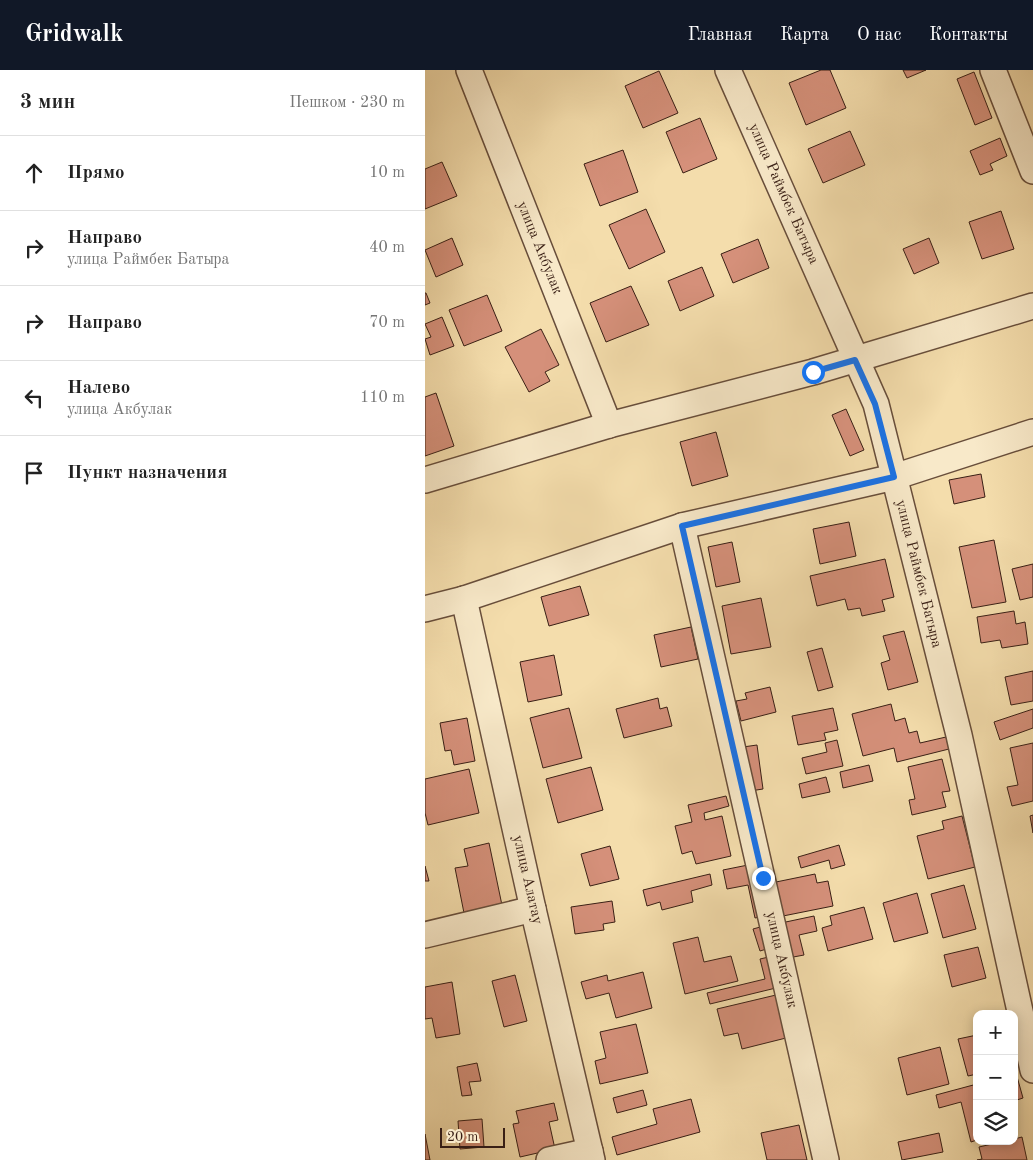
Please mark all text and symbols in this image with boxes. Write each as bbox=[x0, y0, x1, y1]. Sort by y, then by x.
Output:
text: Gridwalk bbox=[25, 23, 123, 47]
text: Главная bbox=[688, 26, 752, 44]
text: Карта bbox=[780, 26, 829, 44]
text: О нас bbox=[857, 26, 901, 44]
text: Контакты bbox=[929, 26, 1008, 44]
text: 3 мин bbox=[20, 92, 75, 113]
text: Пешком · 230 m bbox=[289, 95, 405, 111]
street label: улица Раймбек Батыра bbox=[745, 121, 821, 267]
icon: ahead bbox=[20, 159, 48, 187]
text: Прямо bbox=[67, 164, 125, 183]
text: 10 m bbox=[369, 165, 405, 181]
street label: улица Акбулак bbox=[514, 199, 565, 297]
text: Направо bbox=[67, 229, 142, 248]
icon: right bbox=[20, 234, 48, 262]
text: 40 m bbox=[369, 240, 405, 256]
text: улица Раймбек Батыра bbox=[67, 252, 230, 268]
icon: right bbox=[20, 309, 48, 337]
text: Направо bbox=[67, 314, 142, 333]
text: 70 m bbox=[369, 315, 405, 331]
route start bbox=[802, 361, 825, 384]
text: Налево bbox=[67, 379, 130, 398]
icon: left bbox=[20, 384, 48, 412]
text: 110 m bbox=[360, 390, 405, 406]
text: улица Акбулак bbox=[67, 402, 172, 418]
icon: arrive bbox=[20, 459, 48, 487]
text: Пункт назначения bbox=[67, 464, 227, 483]
street label: улица Раймбек Батыра bbox=[892, 498, 944, 650]
street label: улица Алатау bbox=[509, 834, 545, 926]
route end bbox=[752, 867, 775, 890]
street label: улица Акбулак bbox=[763, 910, 800, 1010]
map controls bbox=[973, 1010, 1018, 1145]
button: + bbox=[973, 1010, 1018, 1055]
button: − bbox=[973, 1055, 1018, 1100]
button: layers bbox=[973, 1100, 1018, 1145]
scale bar bbox=[440, 1125, 505, 1148]
text: 20 m bbox=[447, 1130, 478, 1144]

